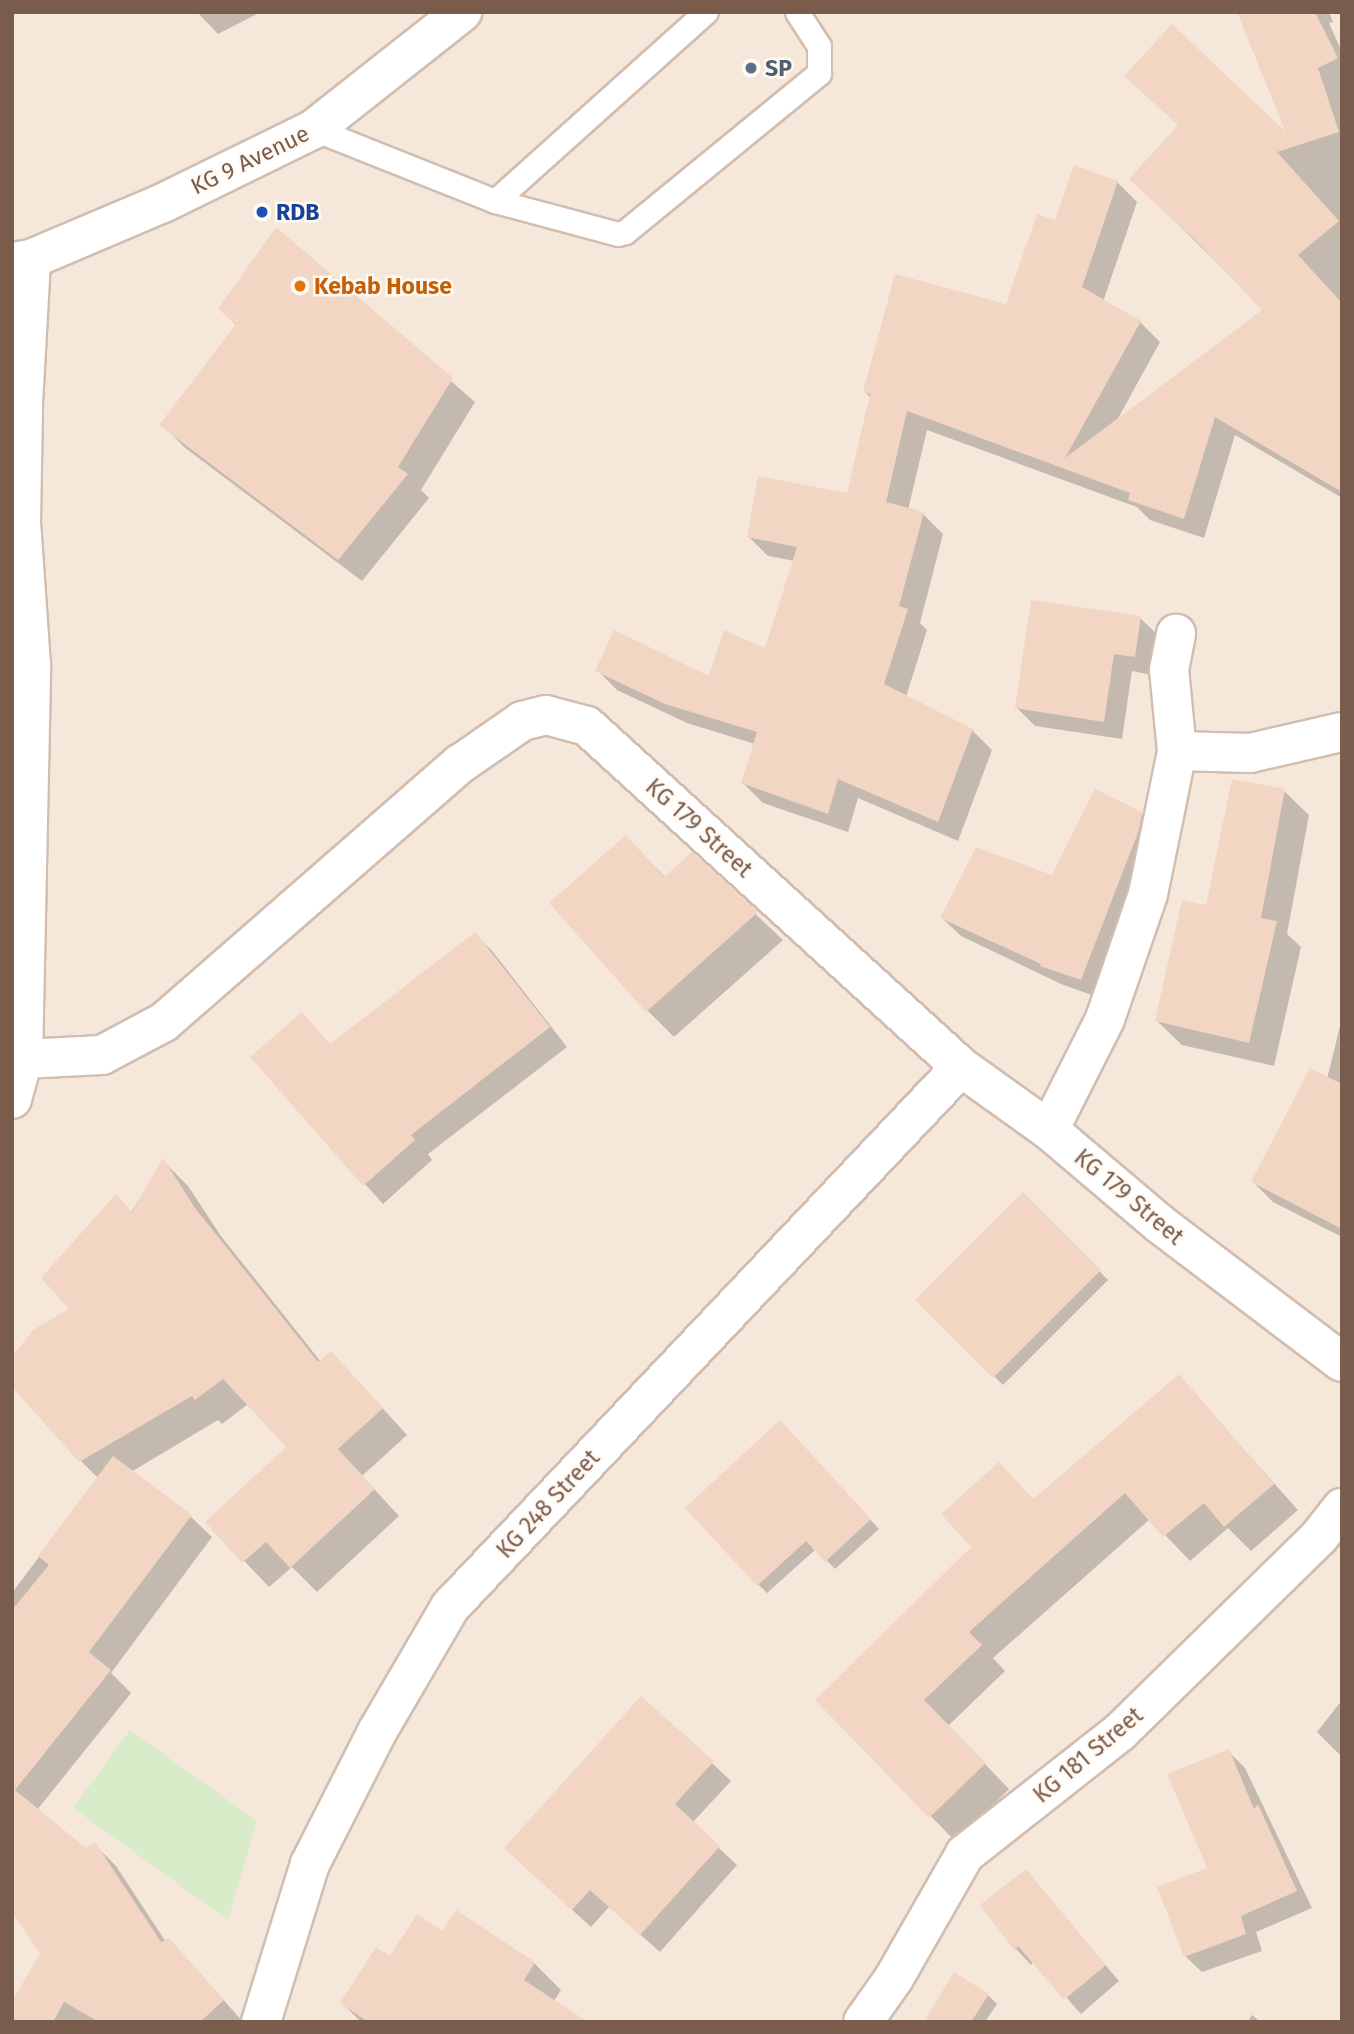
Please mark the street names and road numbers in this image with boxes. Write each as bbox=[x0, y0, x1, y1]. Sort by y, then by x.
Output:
street label: KG 9 Avenue bbox=[186, 119, 314, 201]
street label: KG 179 Street bbox=[640, 773, 758, 883]
street label: KG 179 Street bbox=[1069, 1143, 1189, 1251]
street label: KG 248 Street bbox=[491, 1444, 605, 1564]
street label: KG 181 Street bbox=[1028, 1701, 1148, 1809]

